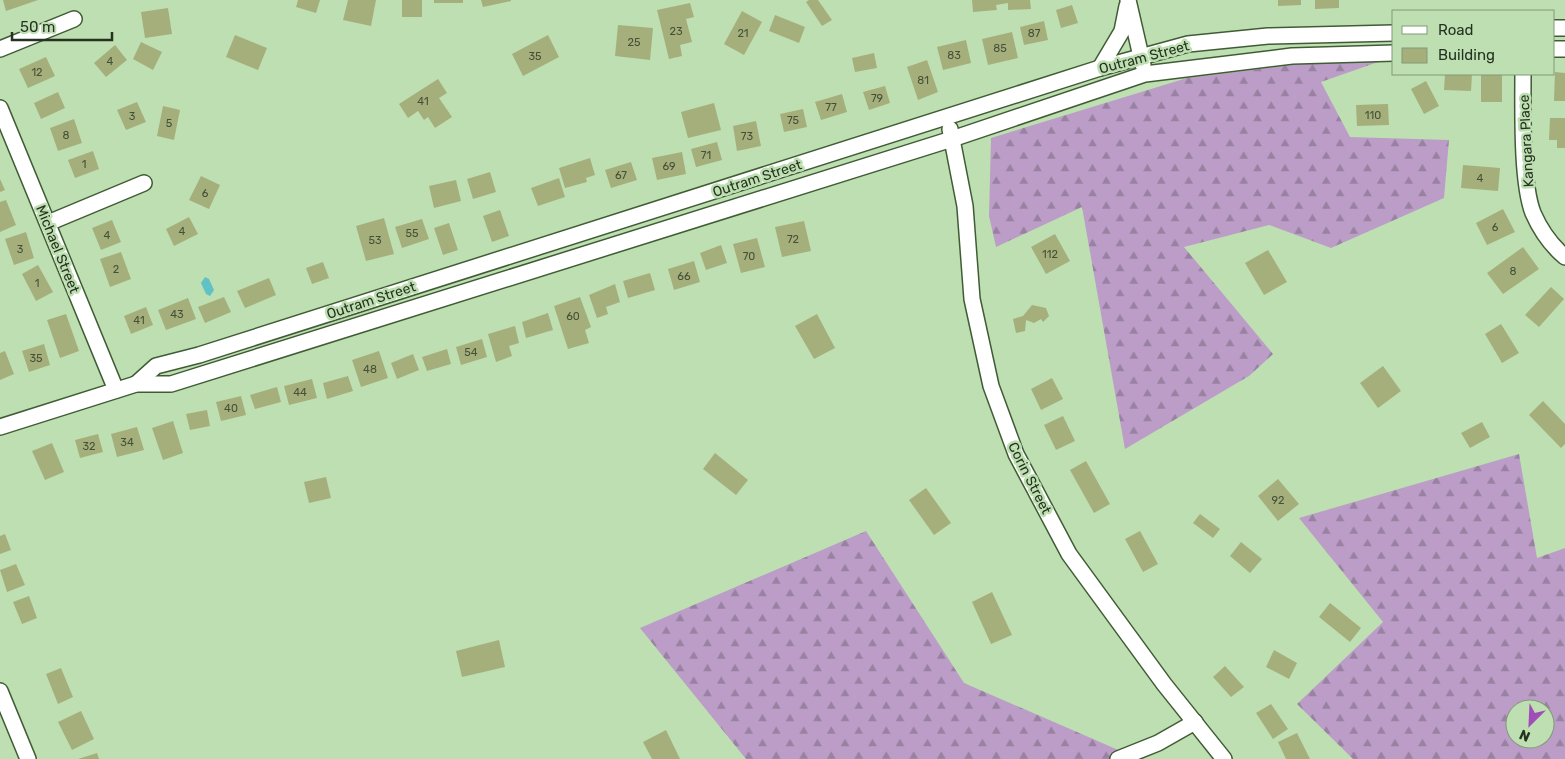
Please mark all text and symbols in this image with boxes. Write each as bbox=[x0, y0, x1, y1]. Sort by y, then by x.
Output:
scale bar bbox=[12, 10, 112, 42]
legend bbox=[1392, 10, 1555, 75]
text: 50 m bbox=[20, 18, 55, 36]
text: Road bbox=[1438, 21, 1474, 39]
house number: 23 bbox=[669, 25, 683, 38]
house number: 21 bbox=[737, 27, 749, 40]
house number: 87 bbox=[1028, 27, 1041, 40]
house number: 25 bbox=[628, 36, 641, 49]
street label: Outram Street bbox=[1097, 37, 1192, 78]
house number: 85 bbox=[993, 42, 1007, 55]
text: Building bbox=[1438, 46, 1495, 64]
house number: 83 bbox=[947, 49, 961, 62]
house number: 35 bbox=[528, 50, 542, 63]
house number: 4 bbox=[107, 55, 114, 68]
house number: 12 bbox=[31, 66, 43, 79]
house number: 81 bbox=[917, 74, 929, 87]
house number: 79 bbox=[871, 92, 883, 105]
street label: Kangara Place bbox=[1516, 94, 1537, 188]
house number: 41 bbox=[417, 95, 429, 108]
house number: 77 bbox=[825, 101, 837, 114]
house number: 110 bbox=[1365, 109, 1381, 122]
house number: 3 bbox=[129, 110, 136, 123]
house number: 75 bbox=[787, 114, 800, 127]
house number: 5 bbox=[166, 117, 173, 130]
house number: 8 bbox=[63, 129, 70, 142]
house number: 73 bbox=[741, 130, 754, 143]
house number: 71 bbox=[701, 149, 711, 162]
street label: Outram Street bbox=[710, 156, 804, 201]
house number: 1 bbox=[82, 158, 86, 171]
house number: 69 bbox=[662, 160, 676, 173]
house number: 67 bbox=[615, 169, 627, 182]
house number: 4 bbox=[1477, 172, 1484, 185]
house number: 6 bbox=[202, 187, 209, 200]
street label: Michael Street bbox=[32, 203, 83, 296]
house number: 6 bbox=[1492, 221, 1499, 234]
house number: 4 bbox=[179, 225, 186, 238]
house number: 55 bbox=[405, 227, 419, 240]
house number: 4 bbox=[104, 229, 111, 242]
house number: 72 bbox=[787, 233, 799, 246]
house number: 53 bbox=[368, 234, 382, 247]
house number: 3 bbox=[17, 243, 24, 256]
house number: 112 bbox=[1042, 248, 1058, 261]
house number: 70 bbox=[743, 250, 755, 263]
house number: 2 bbox=[113, 263, 119, 276]
house number: 8 bbox=[1510, 265, 1517, 278]
house number: 66 bbox=[677, 270, 691, 283]
house number: 1 bbox=[35, 277, 39, 290]
street label: Outram Street bbox=[324, 278, 418, 323]
house number: 43 bbox=[170, 308, 184, 321]
house number: 60 bbox=[566, 310, 580, 323]
house number: 41 bbox=[133, 314, 145, 327]
house number: 54 bbox=[464, 346, 478, 359]
house number: 35 bbox=[29, 352, 43, 365]
house number: 48 bbox=[363, 363, 377, 376]
house number: 44 bbox=[293, 386, 307, 399]
house number: 40 bbox=[224, 402, 238, 415]
house number: 34 bbox=[120, 436, 134, 449]
street label: Corin Street bbox=[1004, 439, 1055, 518]
house number: 32 bbox=[82, 440, 96, 453]
house number: 92 bbox=[1272, 494, 1284, 507]
north arrow bbox=[1505, 699, 1555, 749]
text: N bbox=[1517, 726, 1533, 745]

